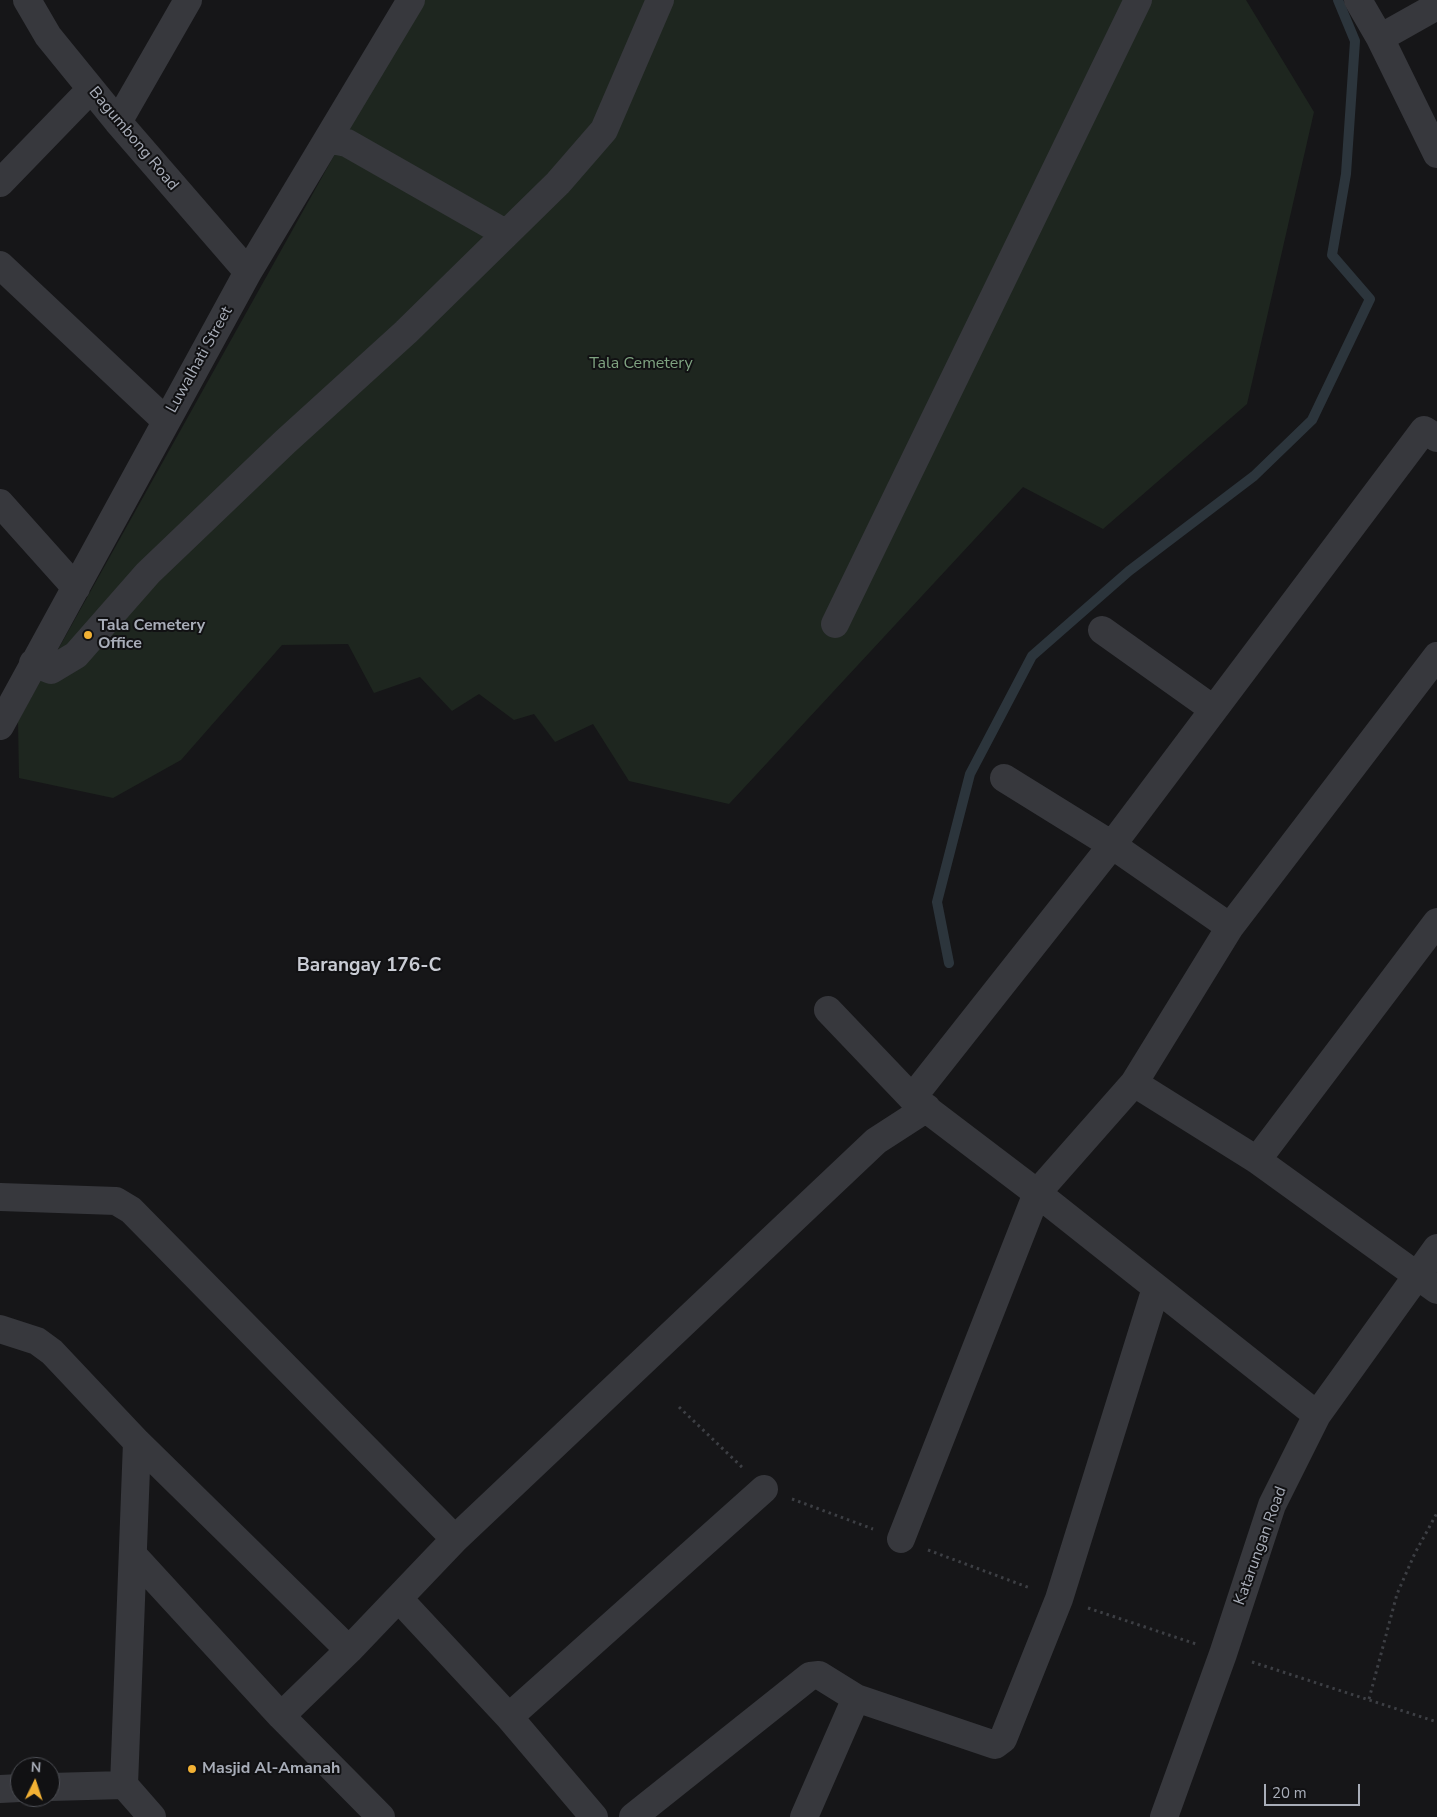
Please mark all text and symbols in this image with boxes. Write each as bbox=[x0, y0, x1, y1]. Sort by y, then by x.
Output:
street label: Bagumbong Road bbox=[84, 83, 182, 195]
street label: Luwalhati Street bbox=[163, 303, 237, 417]
park label: Tala Cemetery bbox=[589, 354, 693, 374]
place label: Tala Cemetery Office bbox=[98, 616, 205, 654]
marker: Tala Cemetery Office bbox=[82, 629, 94, 641]
district label: Barangay 176-C bbox=[297, 955, 441, 977]
street label: Katarungan Road bbox=[1231, 1484, 1291, 1608]
north arrow bbox=[10, 1757, 60, 1807]
text: N bbox=[30, 1758, 42, 1777]
place label: Masjid Al-Amanah bbox=[202, 1759, 340, 1779]
marker: Masjid Al-Amanah bbox=[186, 1763, 198, 1775]
scale bar bbox=[1267, 1774, 1363, 1806]
text: 20 m bbox=[1272, 1783, 1307, 1803]

